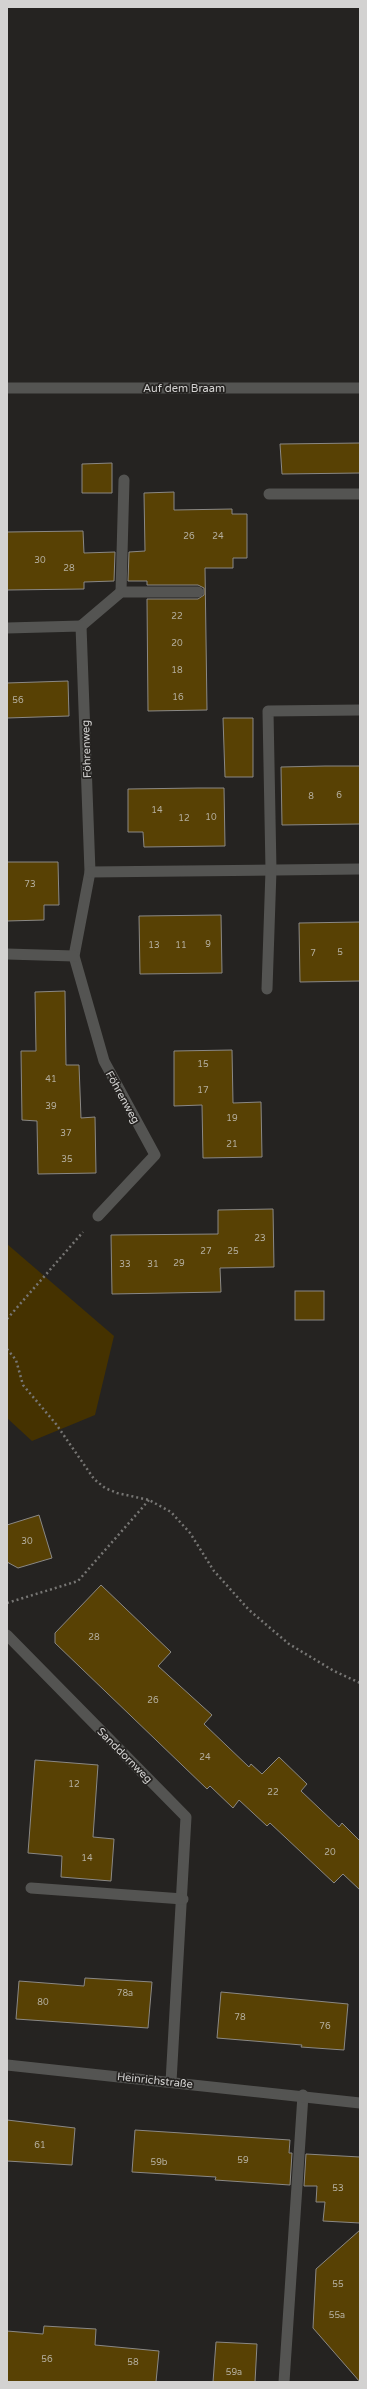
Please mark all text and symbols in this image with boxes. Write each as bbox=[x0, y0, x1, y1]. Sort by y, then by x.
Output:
street label: Auf dem Braam bbox=[143, 382, 225, 395]
house number: 26 bbox=[183, 531, 195, 542]
house number: 24 bbox=[212, 531, 224, 542]
house number: 30 bbox=[34, 555, 46, 566]
house number: 28 bbox=[63, 563, 75, 574]
house number: 22 bbox=[171, 611, 183, 622]
house number: 20 bbox=[171, 638, 183, 649]
house number: 18 bbox=[171, 665, 183, 676]
house number: 16 bbox=[172, 692, 184, 703]
house number: 56 bbox=[12, 695, 24, 706]
street label: Föhrenweg bbox=[79, 720, 94, 778]
house number: 6 bbox=[336, 790, 342, 801]
house number: 8 bbox=[308, 791, 314, 802]
house number: 14 bbox=[151, 805, 163, 816]
house number: 10 bbox=[205, 812, 217, 823]
house number: 12 bbox=[178, 813, 190, 824]
house number: 73 bbox=[24, 879, 36, 890]
house number: 9 bbox=[205, 939, 211, 950]
house number: 13 bbox=[148, 940, 160, 951]
house number: 11 bbox=[175, 940, 187, 951]
house number: 5 bbox=[337, 947, 343, 958]
house number: 7 bbox=[310, 948, 316, 959]
house number: 15 bbox=[197, 1059, 209, 1070]
street label: Föhrenweg bbox=[103, 1069, 142, 1126]
house number: 41 bbox=[45, 1074, 57, 1085]
house number: 17 bbox=[197, 1085, 209, 1096]
house number: 39 bbox=[45, 1101, 57, 1112]
house number: 19 bbox=[226, 1113, 238, 1124]
house number: 37 bbox=[60, 1128, 72, 1139]
house number: 21 bbox=[226, 1139, 238, 1150]
house number: 35 bbox=[61, 1154, 73, 1165]
house number: 23 bbox=[254, 1233, 266, 1244]
house number: 27 bbox=[200, 1246, 212, 1257]
house number: 25 bbox=[227, 1246, 239, 1257]
house number: 29 bbox=[173, 1258, 185, 1269]
house number: 33 bbox=[119, 1259, 131, 1270]
house number: 31 bbox=[147, 1259, 159, 1270]
house number: 30 bbox=[21, 1536, 33, 1547]
house number: 28 bbox=[88, 1632, 100, 1643]
house number: 26 bbox=[147, 1695, 159, 1706]
street label: Sanddornweg bbox=[94, 1725, 155, 1786]
house number: 24 bbox=[199, 1752, 211, 1763]
house number: 12 bbox=[68, 1779, 80, 1790]
house number: 22 bbox=[267, 1787, 279, 1798]
house number: 20 bbox=[324, 1847, 336, 1858]
house number: 14 bbox=[81, 1853, 93, 1864]
house number: 78a bbox=[117, 1988, 133, 1999]
house number: 80 bbox=[37, 1997, 49, 2008]
house number: 78 bbox=[234, 2012, 246, 2023]
house number: 76 bbox=[319, 2021, 331, 2032]
street label: Heinrichstraße bbox=[116, 2070, 193, 2091]
house number: 61 bbox=[34, 2140, 46, 2151]
house number: 59 bbox=[237, 2155, 249, 2166]
house number: 59b bbox=[151, 2157, 168, 2168]
house number: 53 bbox=[332, 2183, 344, 2194]
house number: 55 bbox=[332, 2279, 344, 2290]
house number: 55a bbox=[329, 2310, 345, 2321]
house number: 56 bbox=[41, 2354, 53, 2365]
house number: 58 bbox=[127, 2357, 139, 2368]
house number: 59a bbox=[226, 2367, 242, 2378]

